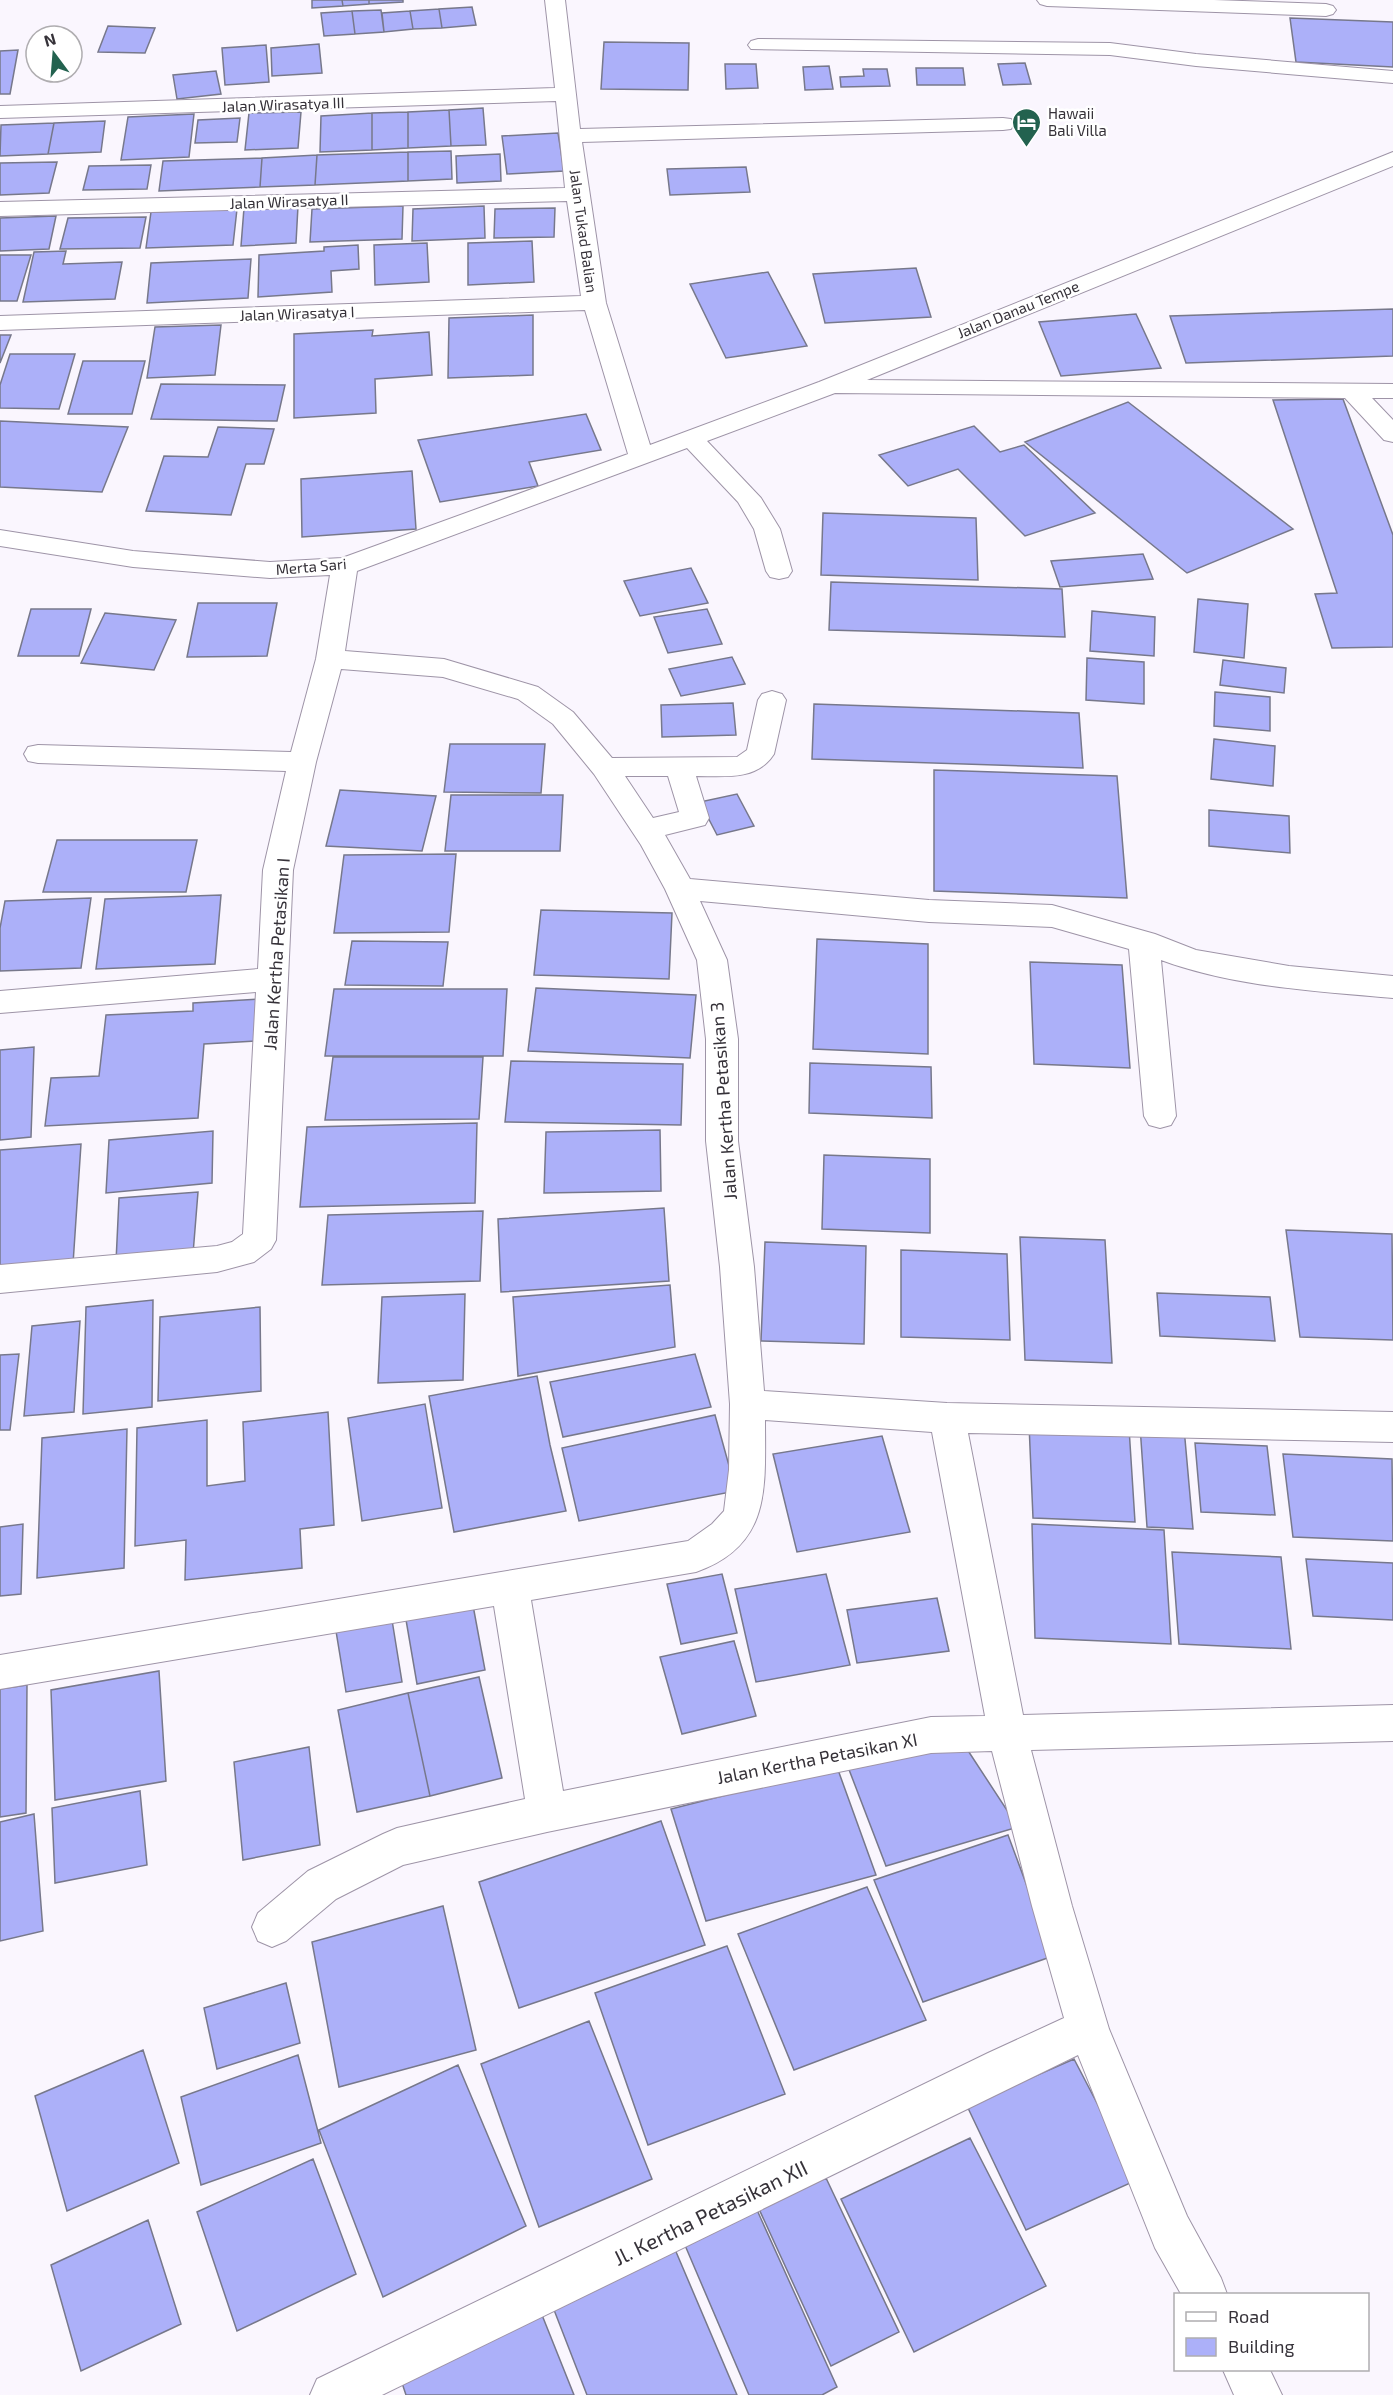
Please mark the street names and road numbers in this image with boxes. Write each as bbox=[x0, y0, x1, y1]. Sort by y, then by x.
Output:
street label: Jalan Wirasatya III bbox=[221, 93, 345, 115]
street label: Jalan Tukad Balian bbox=[566, 168, 602, 294]
street label: Jalan Wirasatya II bbox=[229, 190, 349, 212]
street label: Jalan Danau Tempe bbox=[954, 276, 1082, 342]
street label: Jalan Wirasatya I bbox=[239, 302, 355, 324]
street label: Merta Sari bbox=[275, 554, 347, 578]
street label: Jalan Kertha Petasikan I bbox=[258, 857, 294, 1051]
street label: Jalan Kertha Petasikan 3 bbox=[705, 1001, 741, 1201]
street label: Jalan Kertha Petasikan XI bbox=[715, 1728, 919, 1788]
street label: Jl. Kertha Petasikan XII bbox=[609, 2154, 811, 2270]

